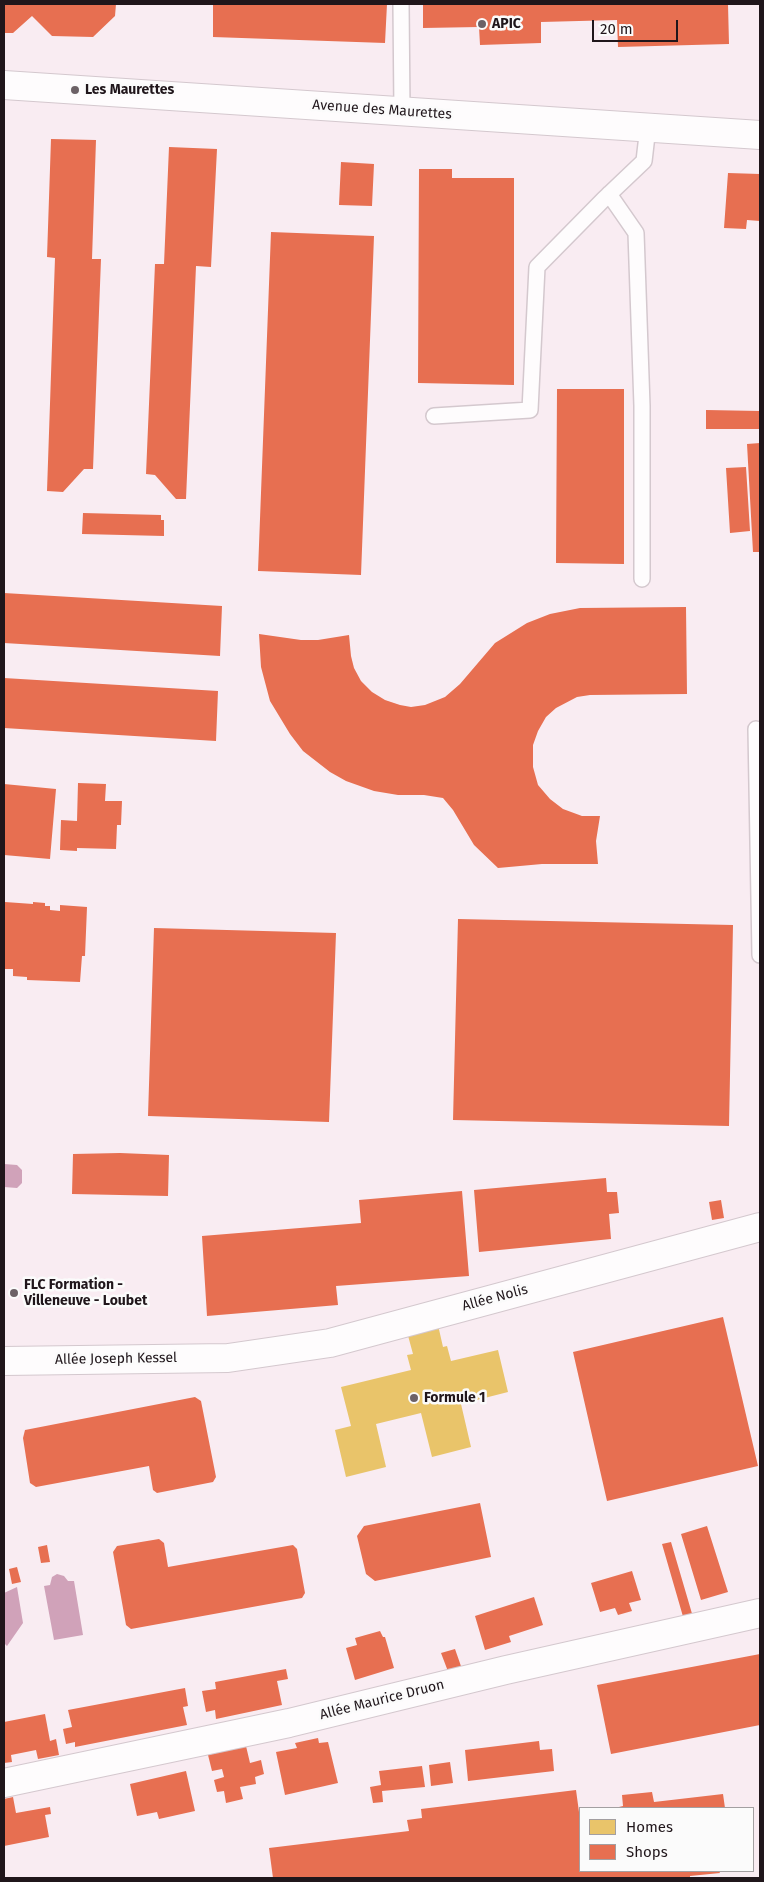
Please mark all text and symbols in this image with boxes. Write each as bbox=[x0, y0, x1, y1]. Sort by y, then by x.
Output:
scale bar bbox=[594, 10, 680, 42]
place label: APIC bbox=[492, 16, 521, 32]
marker: APIC bbox=[476, 18, 488, 30]
text: 20 m bbox=[600, 20, 633, 38]
place label: Les Maurettes bbox=[85, 82, 174, 98]
marker: Les Maurettes bbox=[69, 84, 81, 96]
street label: Avenue des Maurettes bbox=[312, 97, 452, 123]
place label: FLC Formation - Villeneuve - Loubet bbox=[24, 1277, 147, 1310]
street label: Allée Nolis bbox=[460, 1281, 530, 1315]
marker: FLC Formation - Villeneuve - Loubet bbox=[8, 1287, 20, 1299]
street label: Allée Joseph Kessel bbox=[55, 1350, 177, 1368]
place label: Formule 1 bbox=[424, 1390, 486, 1406]
marker: Formule 1 bbox=[408, 1392, 420, 1404]
street label: Allée Maurice Druon bbox=[318, 1676, 446, 1724]
legend bbox=[579, 1807, 754, 1872]
text: Homes bbox=[626, 1818, 673, 1836]
text: Shops bbox=[626, 1843, 668, 1861]

